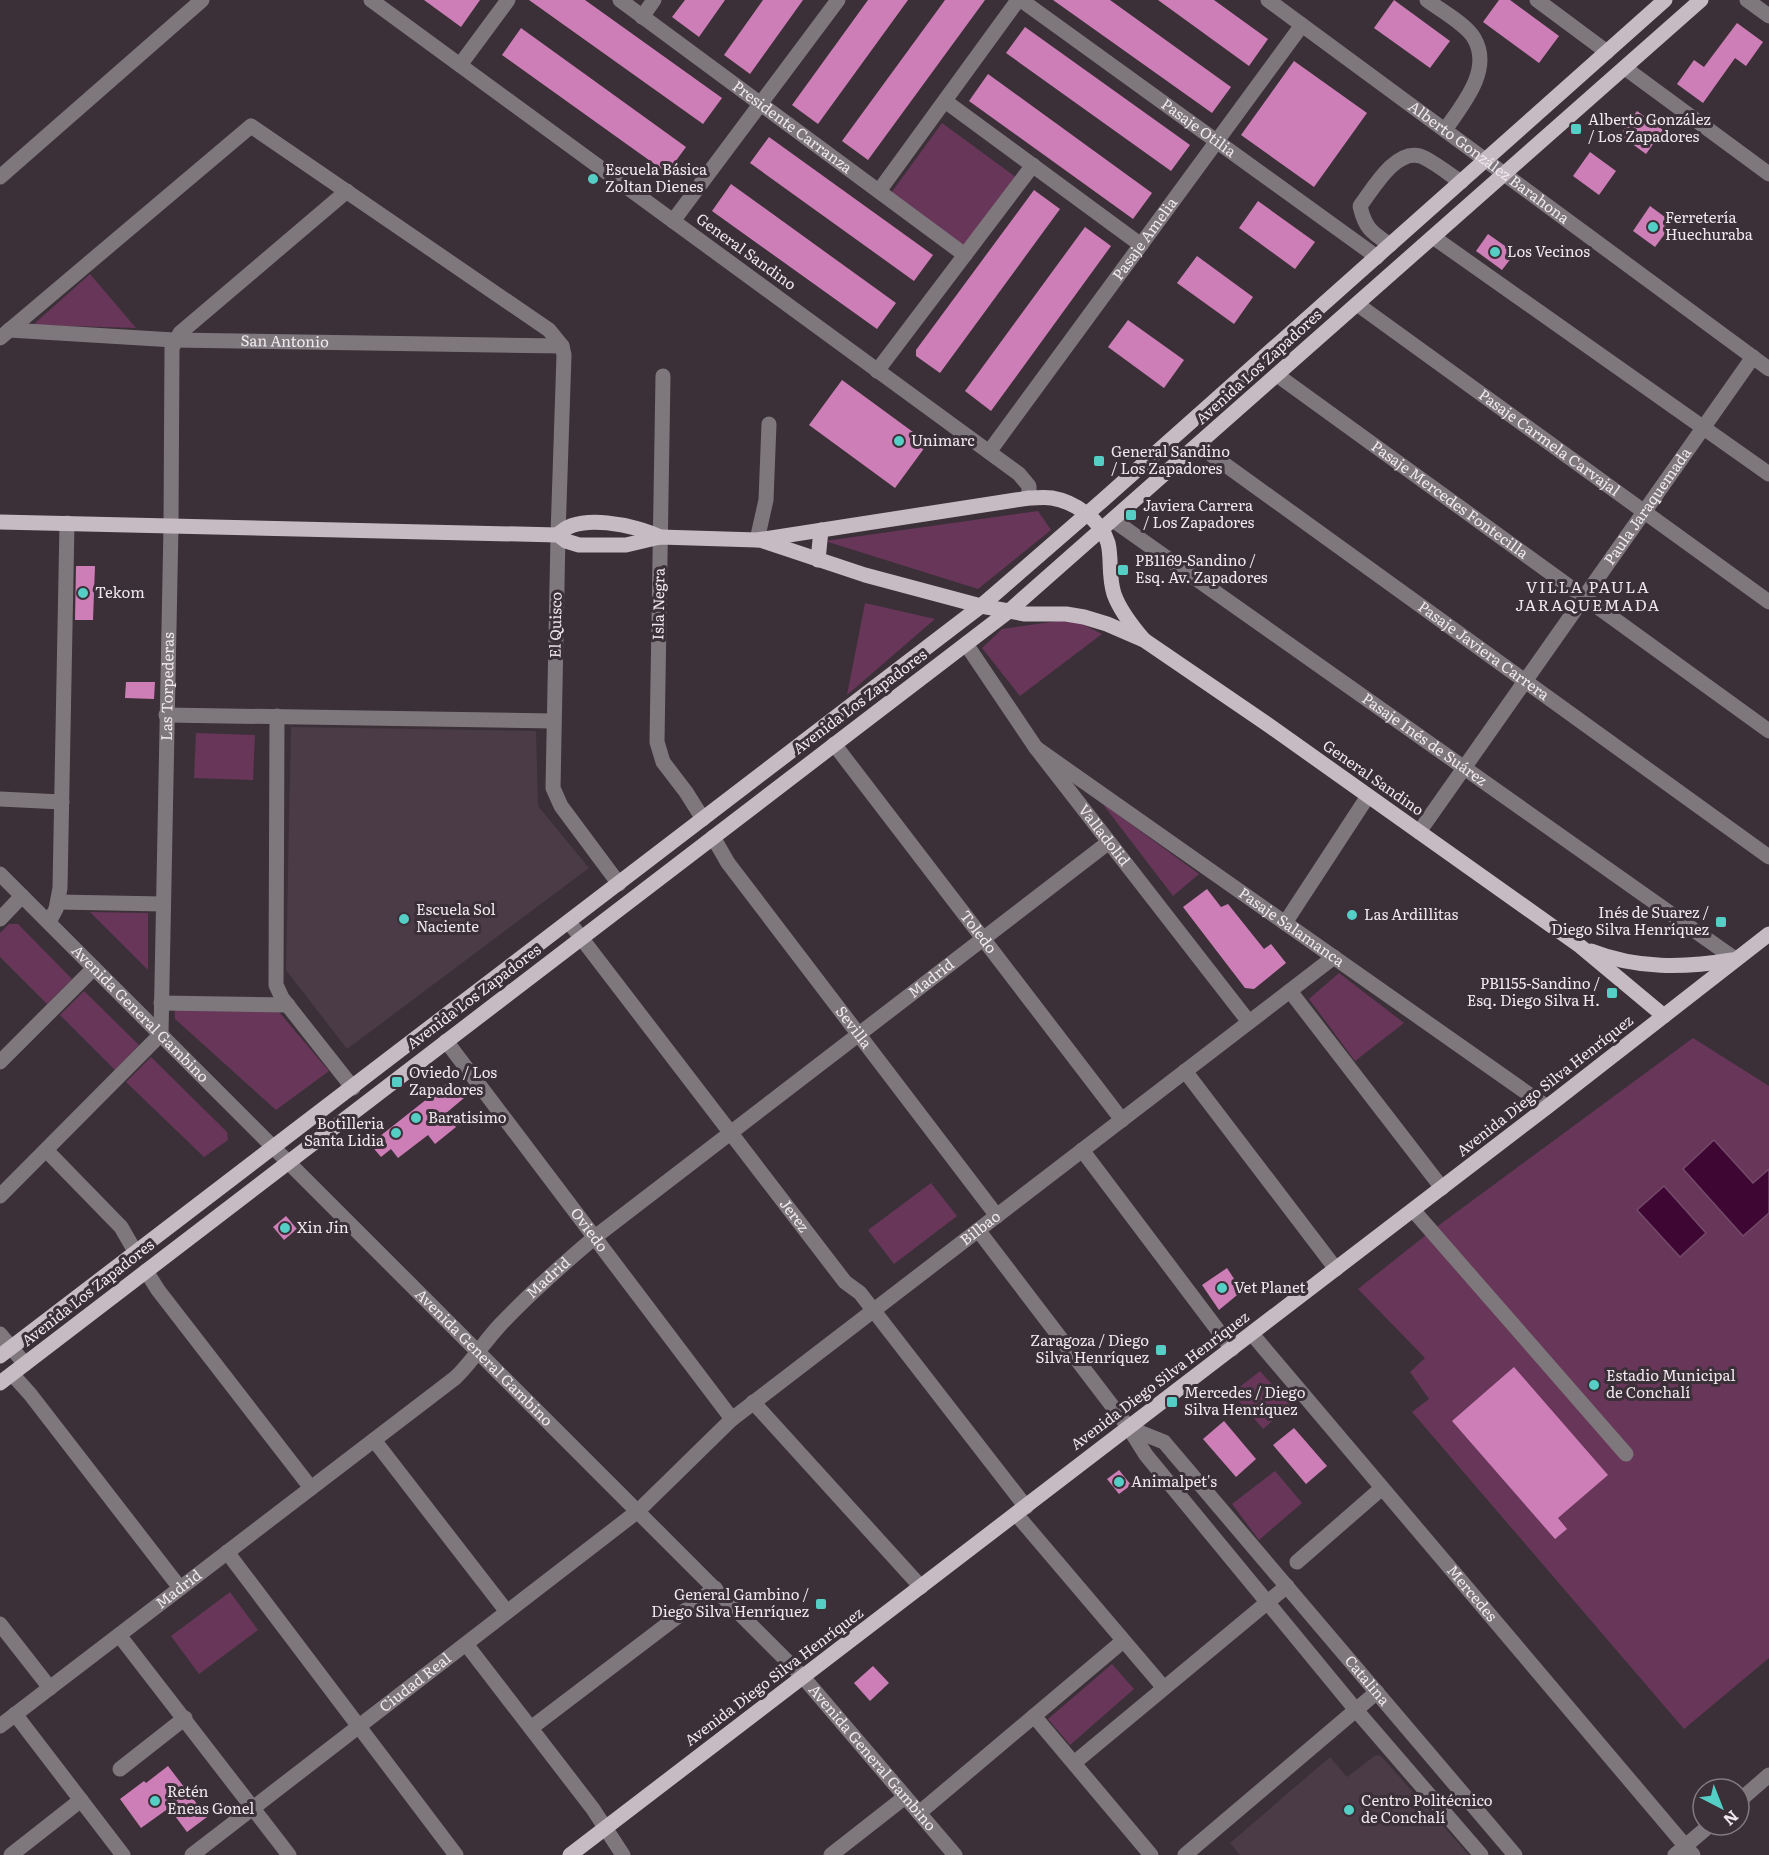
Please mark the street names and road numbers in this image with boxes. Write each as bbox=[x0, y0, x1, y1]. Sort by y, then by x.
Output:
street label: Presidente Carranza bbox=[728, 74, 858, 179]
street label: Pasaje Otilia bbox=[1157, 92, 1242, 162]
street label: Alberto González Barahona bbox=[1404, 94, 1576, 229]
street label: Pasaje Amelia bbox=[1106, 191, 1183, 284]
street label: General Sandino bbox=[692, 207, 802, 295]
street label: Avenida Los Zapadores bbox=[1190, 303, 1326, 429]
street label: San Antonio bbox=[240, 328, 329, 352]
street label: Pasaje Carmela Carvajal bbox=[1474, 383, 1626, 501]
street label: Pasaje Mercedes Fontecilla bbox=[1367, 434, 1535, 564]
street label: Paula Jaraquemada bbox=[1597, 441, 1697, 569]
street label: Isla Negra bbox=[645, 567, 670, 640]
street label: El Quisco bbox=[542, 591, 567, 658]
street label: Pasaje Javiera Carrera bbox=[1414, 594, 1556, 706]
street label: Las Torpederas bbox=[154, 632, 179, 741]
street label: Avenida Los Zapadores bbox=[787, 642, 931, 759]
street label: Pasaje Inés de Suárez bbox=[1358, 686, 1492, 791]
street label: General Sandino bbox=[1319, 733, 1429, 820]
street label: Valladolid bbox=[1074, 799, 1137, 870]
street label: Pasaje Salamanca bbox=[1234, 881, 1351, 972]
street label: Toledo bbox=[955, 905, 1003, 958]
street label: Avenida Los Zapadores bbox=[401, 937, 545, 1054]
street label: Avenida General Gambino bbox=[67, 939, 215, 1087]
street label: Madrid bbox=[902, 952, 958, 1003]
street label: Sevilla bbox=[831, 1000, 879, 1054]
street label: Avenida Diego Silva Henríquez bbox=[1451, 1008, 1637, 1161]
street label: Jerez bbox=[775, 1193, 816, 1237]
street label: Oviedo bbox=[566, 1202, 615, 1256]
street label: Bilbao bbox=[954, 1204, 1005, 1250]
street label: Avenida Los Zapadores bbox=[16, 1232, 159, 1351]
street label: Madrid bbox=[520, 1250, 575, 1303]
street label: Avenida General Gambino bbox=[411, 1282, 559, 1431]
street label: Avenida Diego Silva Henríquez bbox=[1065, 1305, 1253, 1455]
street label: Mercedes bbox=[1442, 1559, 1504, 1626]
street label: Madrid bbox=[150, 1563, 206, 1613]
street label: Avenida Diego Silva Henríquez bbox=[679, 1601, 867, 1751]
street label: Ciudad Real bbox=[373, 1646, 455, 1717]
street label: Catalina bbox=[1340, 1649, 1397, 1711]
street label: Avenida General Gambino bbox=[804, 1678, 943, 1836]

